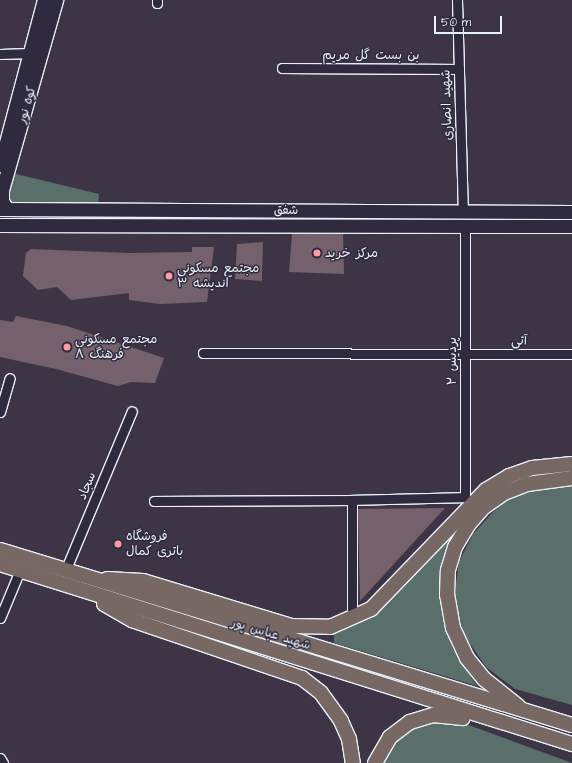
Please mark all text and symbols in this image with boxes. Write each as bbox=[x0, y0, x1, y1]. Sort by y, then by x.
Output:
scale bar bbox=[436, 8, 504, 34]
text: 50 m bbox=[441, 14, 471, 31]
street label: بن بست گل مریم bbox=[322, 47, 420, 63]
street label: شهید انصاری bbox=[438, 69, 456, 141]
street label: کوه نور bbox=[14, 84, 40, 126]
street label: شفق bbox=[274, 202, 298, 218]
place label: مرکز خرید bbox=[325, 245, 378, 261]
marker: مرکز خرید bbox=[312, 248, 322, 258]
place label: مجتمع مسکونی اندیشه ۳ bbox=[177, 261, 259, 292]
marker: مجتمع مسکونی اندیشه ۳ bbox=[164, 271, 174, 281]
place label: مجتمع مسکونی فرهنگ ۸ bbox=[75, 332, 157, 363]
street label: آتی bbox=[511, 333, 527, 349]
street label: پردیس ۲ bbox=[444, 337, 460, 385]
marker: مجتمع مسکونی فرهنگ ۸ bbox=[62, 342, 72, 352]
street label: سجاد bbox=[74, 470, 100, 502]
place label: فروشگاه باتری کمال bbox=[126, 529, 183, 560]
marker: فروشگاه باتری کمال bbox=[113, 539, 123, 549]
street label: شهید عباس پور bbox=[229, 615, 313, 653]

